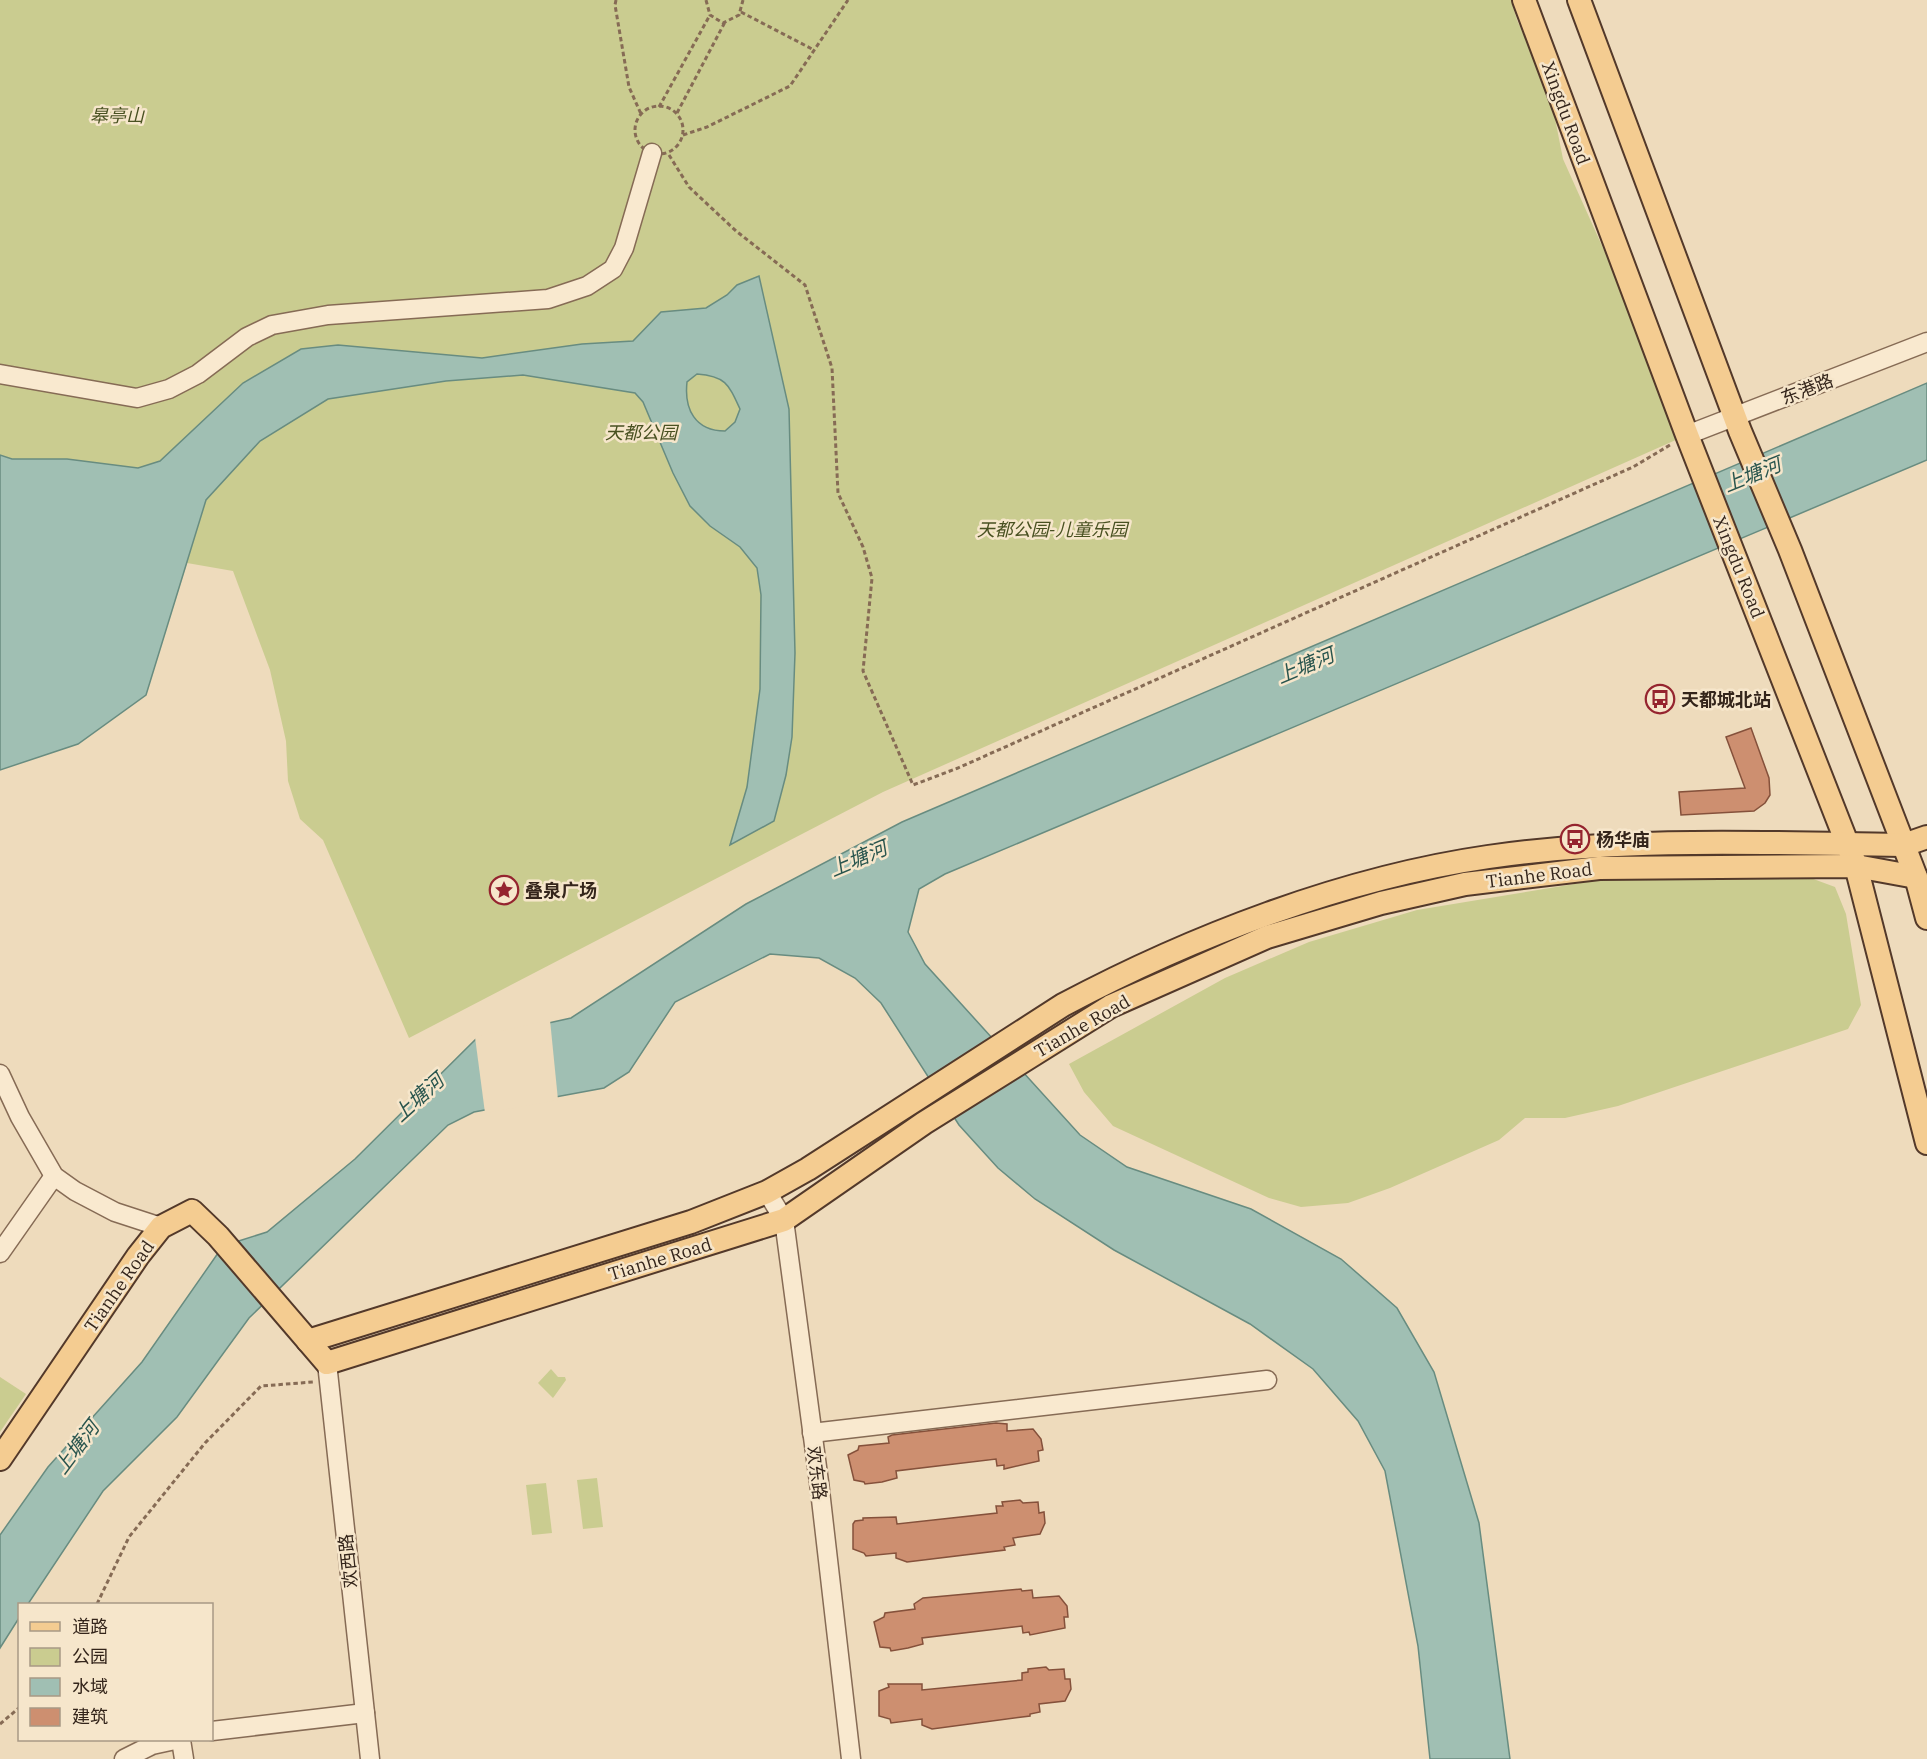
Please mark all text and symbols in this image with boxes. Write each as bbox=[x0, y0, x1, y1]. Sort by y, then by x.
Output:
street label: Xingdu Road bbox=[1537, 58, 1595, 168]
park label: 皋亭山 bbox=[90, 104, 145, 127]
street label: 东港路 bbox=[1778, 369, 1836, 409]
park label: 天都公园 bbox=[605, 421, 680, 444]
water label: 上塘河 bbox=[1719, 449, 1789, 498]
street label: Xingdu Road bbox=[1708, 513, 1770, 621]
park label: 天都公园-儿童乐园 bbox=[977, 518, 1130, 541]
water label: 上塘河 bbox=[1272, 639, 1342, 689]
bus stop icon: 天都城北站 bbox=[1644, 683, 1676, 715]
place label: 天都城北站 bbox=[1681, 688, 1771, 711]
bus stop icon: 杨华庙 bbox=[1559, 823, 1591, 855]
place label: 杨华庙 bbox=[1596, 828, 1650, 851]
water label: 上塘河 bbox=[825, 832, 895, 882]
street label: Tianhe Road bbox=[1485, 857, 1593, 893]
place icon: 叠泉广场 bbox=[488, 874, 520, 906]
place label: 叠泉广场 bbox=[525, 879, 597, 902]
street label: Tianhe Road bbox=[1030, 989, 1134, 1063]
water label: 上塘河 bbox=[387, 1064, 452, 1127]
street label: Tianhe Road bbox=[606, 1232, 714, 1286]
street label: Tianhe Road bbox=[79, 1236, 159, 1336]
water label: 上塘河 bbox=[47, 1412, 107, 1479]
street label: 欢东路 bbox=[802, 1445, 832, 1501]
street label: 欢西路 bbox=[334, 1533, 362, 1589]
legend bbox=[18, 1603, 213, 1741]
text: 道路 bbox=[72, 1615, 108, 1638]
text: 公园 bbox=[72, 1645, 108, 1668]
text: 水域 bbox=[72, 1675, 108, 1698]
text: 建筑 bbox=[72, 1705, 108, 1728]

